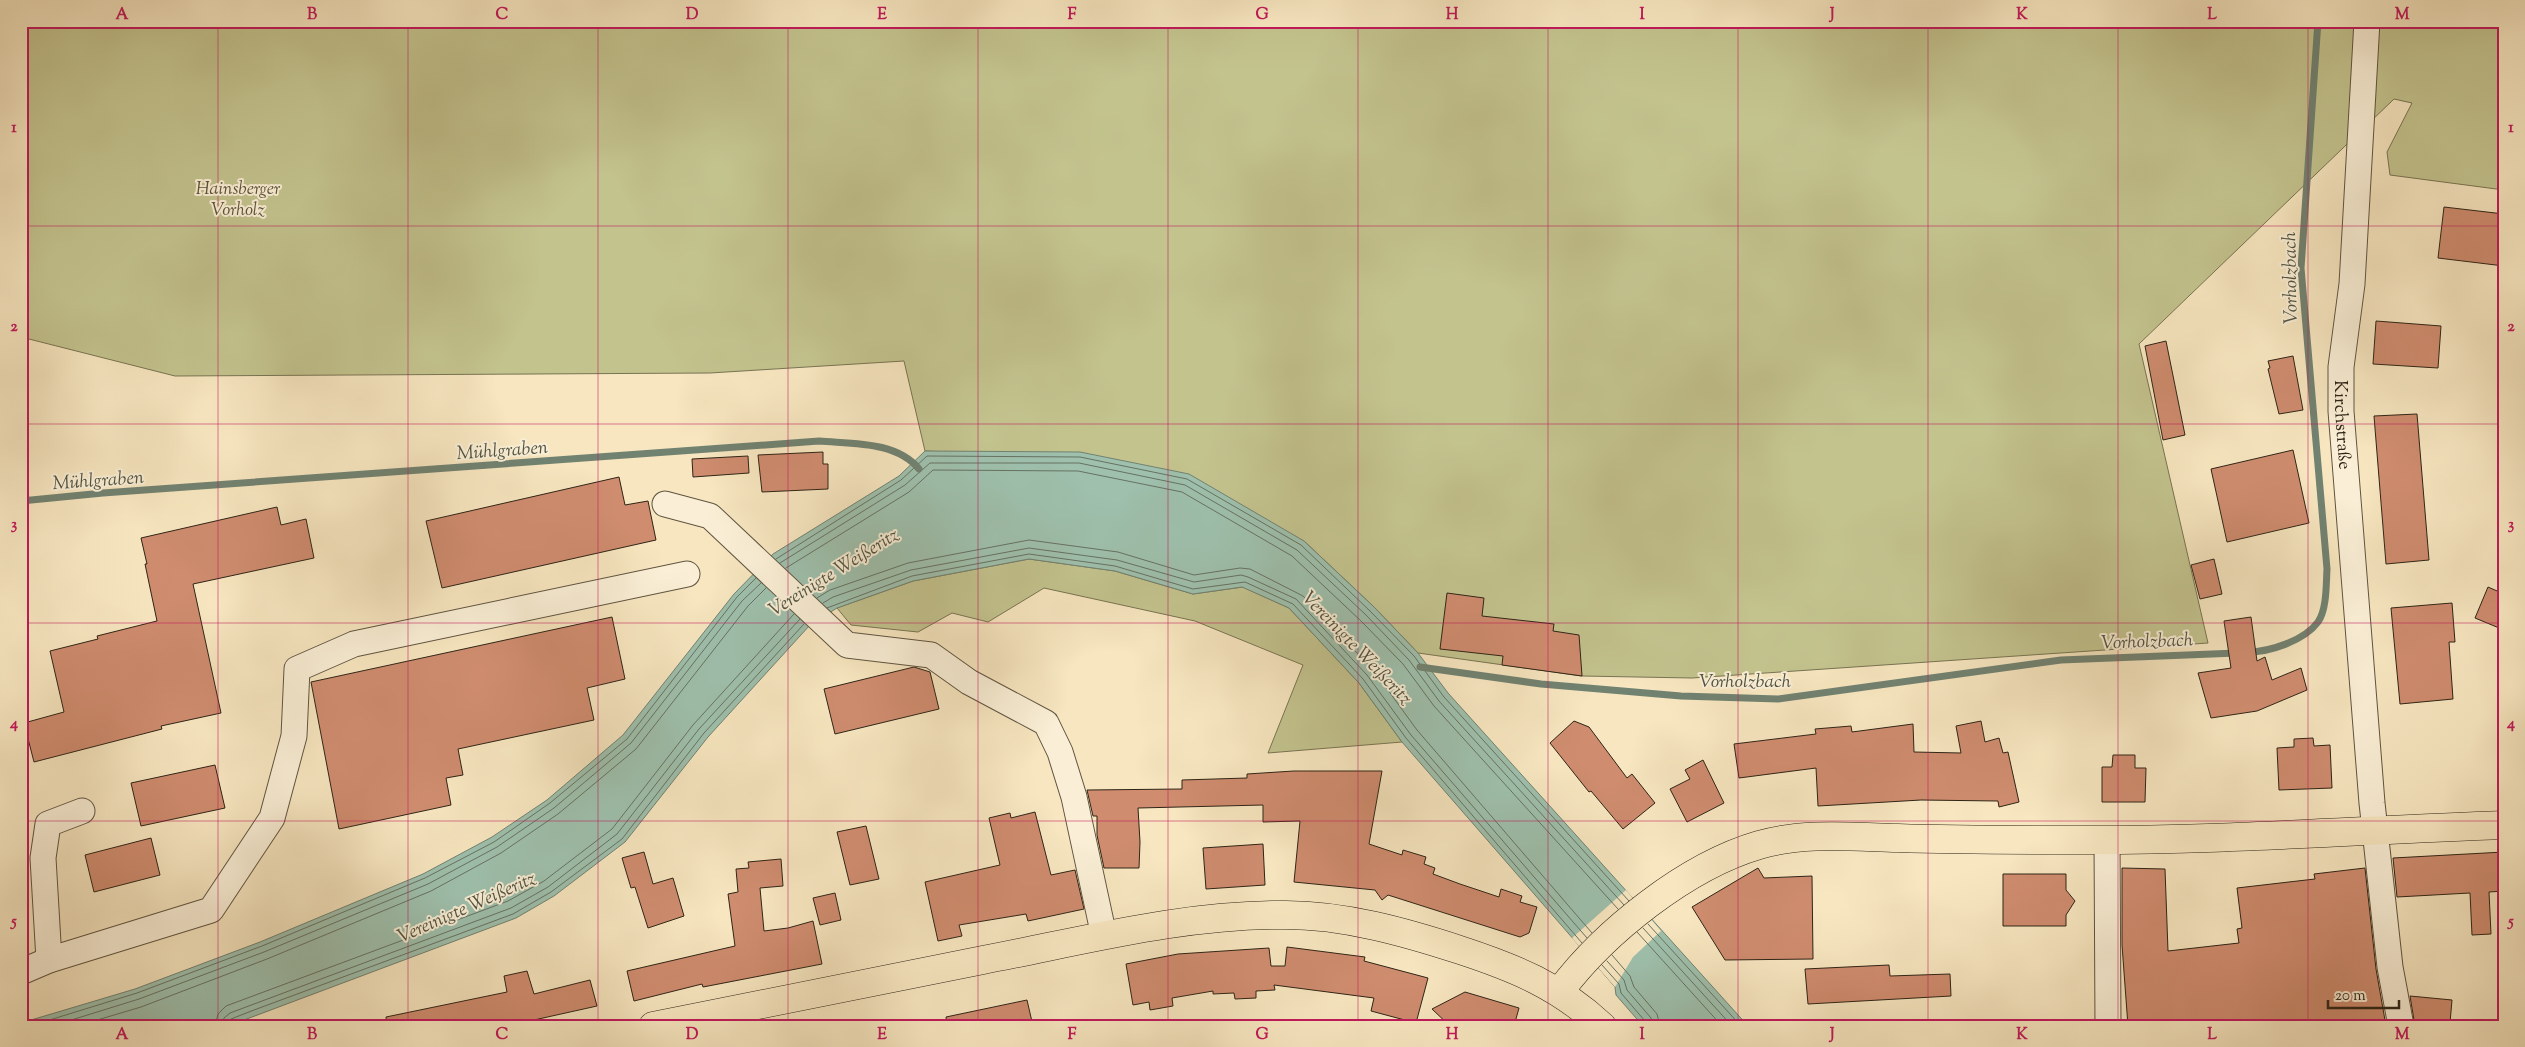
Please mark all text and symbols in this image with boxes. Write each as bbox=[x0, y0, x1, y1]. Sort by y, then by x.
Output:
text: A bbox=[116, 4, 129, 27]
text: B bbox=[307, 4, 317, 27]
text: C bbox=[496, 4, 509, 27]
text: D bbox=[686, 4, 699, 27]
text: E bbox=[877, 4, 887, 27]
text: F bbox=[1068, 4, 1077, 27]
text: G bbox=[1255, 4, 1269, 27]
text: H bbox=[1446, 4, 1459, 27]
text: I bbox=[1639, 4, 1645, 27]
text: J bbox=[1828, 4, 1835, 27]
text: K bbox=[2016, 4, 2028, 27]
text: L bbox=[2207, 4, 2217, 27]
text: M bbox=[2395, 4, 2410, 27]
text: 1 bbox=[11, 117, 17, 140]
text: 1 bbox=[2508, 117, 2514, 140]
park label: Hainsberger Vorholz bbox=[196, 177, 281, 224]
water label: Vorholzbach bbox=[2277, 231, 2306, 324]
text: 2 bbox=[10, 316, 18, 339]
text: 2 bbox=[2507, 316, 2515, 339]
street label: Kirchstraße bbox=[2326, 380, 2357, 471]
water label: Mühlgraben bbox=[455, 435, 549, 468]
water label: Mühlgraben bbox=[51, 465, 145, 498]
text: 3 bbox=[11, 514, 18, 537]
text: 3 bbox=[2508, 514, 2515, 537]
water label: Vereinigte Weißeritz bbox=[764, 522, 905, 624]
water label: Vereinigte Weißeritz bbox=[1295, 586, 1418, 712]
water label: Vorholzbach bbox=[2101, 627, 2194, 658]
water label: Vorholzbach bbox=[1699, 669, 1792, 696]
text: 4 bbox=[9, 713, 18, 736]
text: 4 bbox=[2506, 713, 2515, 736]
water label: Vereinigte Weißeritz bbox=[393, 866, 541, 951]
text: 5 bbox=[9, 911, 17, 934]
text: 5 bbox=[2506, 911, 2514, 934]
scale bar bbox=[2328, 977, 2399, 1009]
text: 20 m bbox=[2335, 986, 2366, 1007]
text: A bbox=[116, 1024, 129, 1047]
text: B bbox=[307, 1024, 317, 1047]
text: C bbox=[496, 1024, 509, 1047]
text: D bbox=[686, 1024, 699, 1047]
text: E bbox=[877, 1024, 887, 1047]
text: F bbox=[1068, 1024, 1077, 1047]
text: G bbox=[1255, 1024, 1269, 1047]
text: H bbox=[1446, 1024, 1459, 1047]
text: I bbox=[1639, 1024, 1645, 1047]
text: J bbox=[1828, 1024, 1835, 1047]
text: K bbox=[2016, 1024, 2028, 1047]
text: L bbox=[2207, 1024, 2217, 1047]
text: M bbox=[2395, 1024, 2410, 1047]

